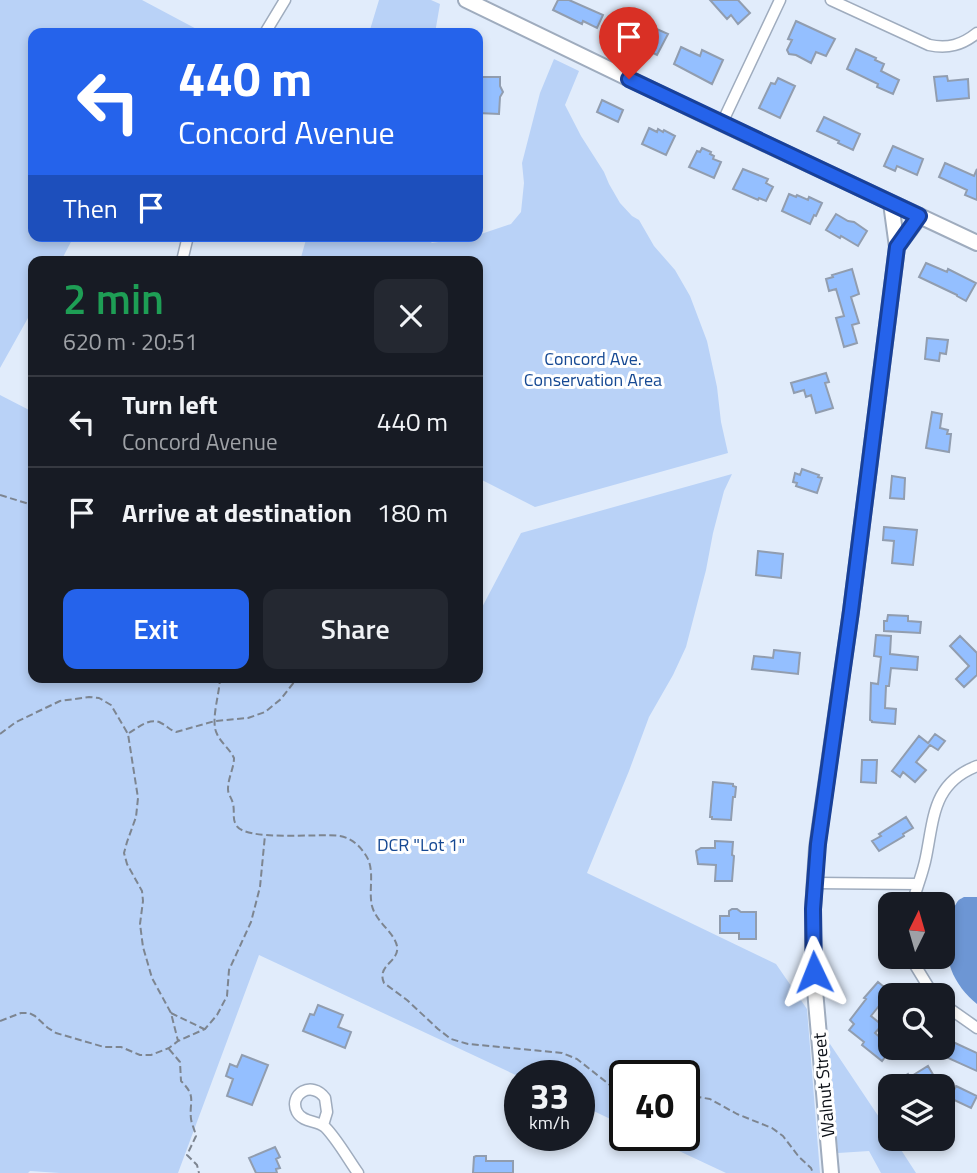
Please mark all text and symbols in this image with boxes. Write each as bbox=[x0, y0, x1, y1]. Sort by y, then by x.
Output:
pin bbox=[599, 7, 659, 79]
icon: arrive bbox=[610, 18, 648, 56]
text: 440 m bbox=[178, 40, 312, 115]
icon: left bbox=[63, 56, 154, 147]
text: Concord Avenue bbox=[178, 108, 395, 156]
text: Then bbox=[63, 189, 118, 228]
icon: arrive bbox=[132, 189, 170, 227]
text: 2 min bbox=[63, 266, 164, 330]
button: close bbox=[374, 279, 448, 353]
text: 620 m · 20:51 bbox=[63, 324, 198, 359]
park label: Concord Ave. Conservation Area bbox=[524, 345, 662, 393]
text: Turn left bbox=[122, 385, 217, 424]
text: 440 m bbox=[377, 402, 448, 441]
icon: left bbox=[63, 403, 101, 441]
text: Concord Avenue bbox=[122, 424, 278, 459]
text: Arrive at destination bbox=[122, 493, 352, 532]
text: 180 m bbox=[377, 493, 448, 532]
icon: arrive bbox=[63, 494, 101, 532]
button: Exit bbox=[63, 589, 249, 669]
button: Share bbox=[263, 589, 448, 669]
park label: DCR "Lot 1" bbox=[377, 831, 465, 858]
north arrow bbox=[878, 892, 956, 970]
map controls bbox=[878, 892, 955, 1151]
position arrow bbox=[777, 935, 851, 1009]
button: search bbox=[878, 983, 955, 1060]
street label: Walnut Street bbox=[805, 1031, 842, 1138]
speed limit sign: 40 bbox=[609, 1060, 700, 1151]
text: 33 bbox=[530, 1069, 569, 1123]
button: layers bbox=[878, 1074, 955, 1151]
text: km/h bbox=[529, 1109, 570, 1136]

